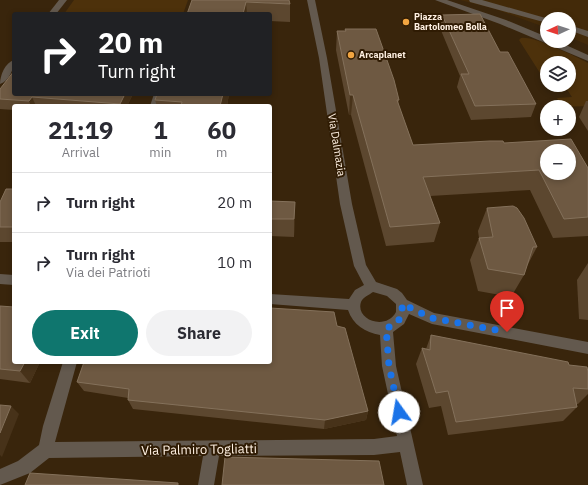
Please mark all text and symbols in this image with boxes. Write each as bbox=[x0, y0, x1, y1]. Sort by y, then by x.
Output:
place label: Piazza Bartolomeo Bolla bbox=[414, 11, 487, 32]
north arrow bbox=[540, 12, 576, 48]
map controls bbox=[540, 12, 576, 180]
marker: Piazza Bartolomeo Bolla bbox=[401, 17, 411, 27]
text: 20 m bbox=[98, 24, 163, 61]
icon: right bbox=[32, 28, 84, 80]
place label: Arcaplanet bbox=[359, 49, 406, 60]
marker: Arcaplanet bbox=[346, 50, 356, 60]
button: layers bbox=[540, 56, 576, 92]
text: Turn right bbox=[98, 60, 176, 83]
button: + bbox=[540, 100, 576, 136]
street label: Via Dalmazia bbox=[325, 113, 349, 178]
text: 21:19 bbox=[48, 114, 113, 146]
text: 1 bbox=[153, 114, 168, 146]
text: 60 bbox=[207, 114, 236, 146]
text: Arrival bbox=[62, 144, 100, 161]
text: min bbox=[149, 144, 171, 161]
text: m bbox=[216, 144, 227, 161]
button: − bbox=[540, 144, 576, 180]
icon: right bbox=[32, 192, 54, 214]
text: Turn right bbox=[66, 193, 135, 212]
text: 20 m bbox=[217, 193, 252, 212]
text: Turn right bbox=[66, 245, 135, 264]
icon: right bbox=[32, 252, 54, 274]
text: 10 m bbox=[217, 253, 252, 272]
text: Via dei Patrioti bbox=[66, 264, 151, 281]
pin bbox=[490, 291, 524, 332]
icon: arrive bbox=[496, 297, 518, 319]
button: Exit bbox=[32, 310, 138, 356]
button: Share bbox=[146, 310, 252, 356]
position arrow bbox=[378, 391, 420, 433]
street label: Via Palmiro Togliatti bbox=[141, 440, 257, 459]

